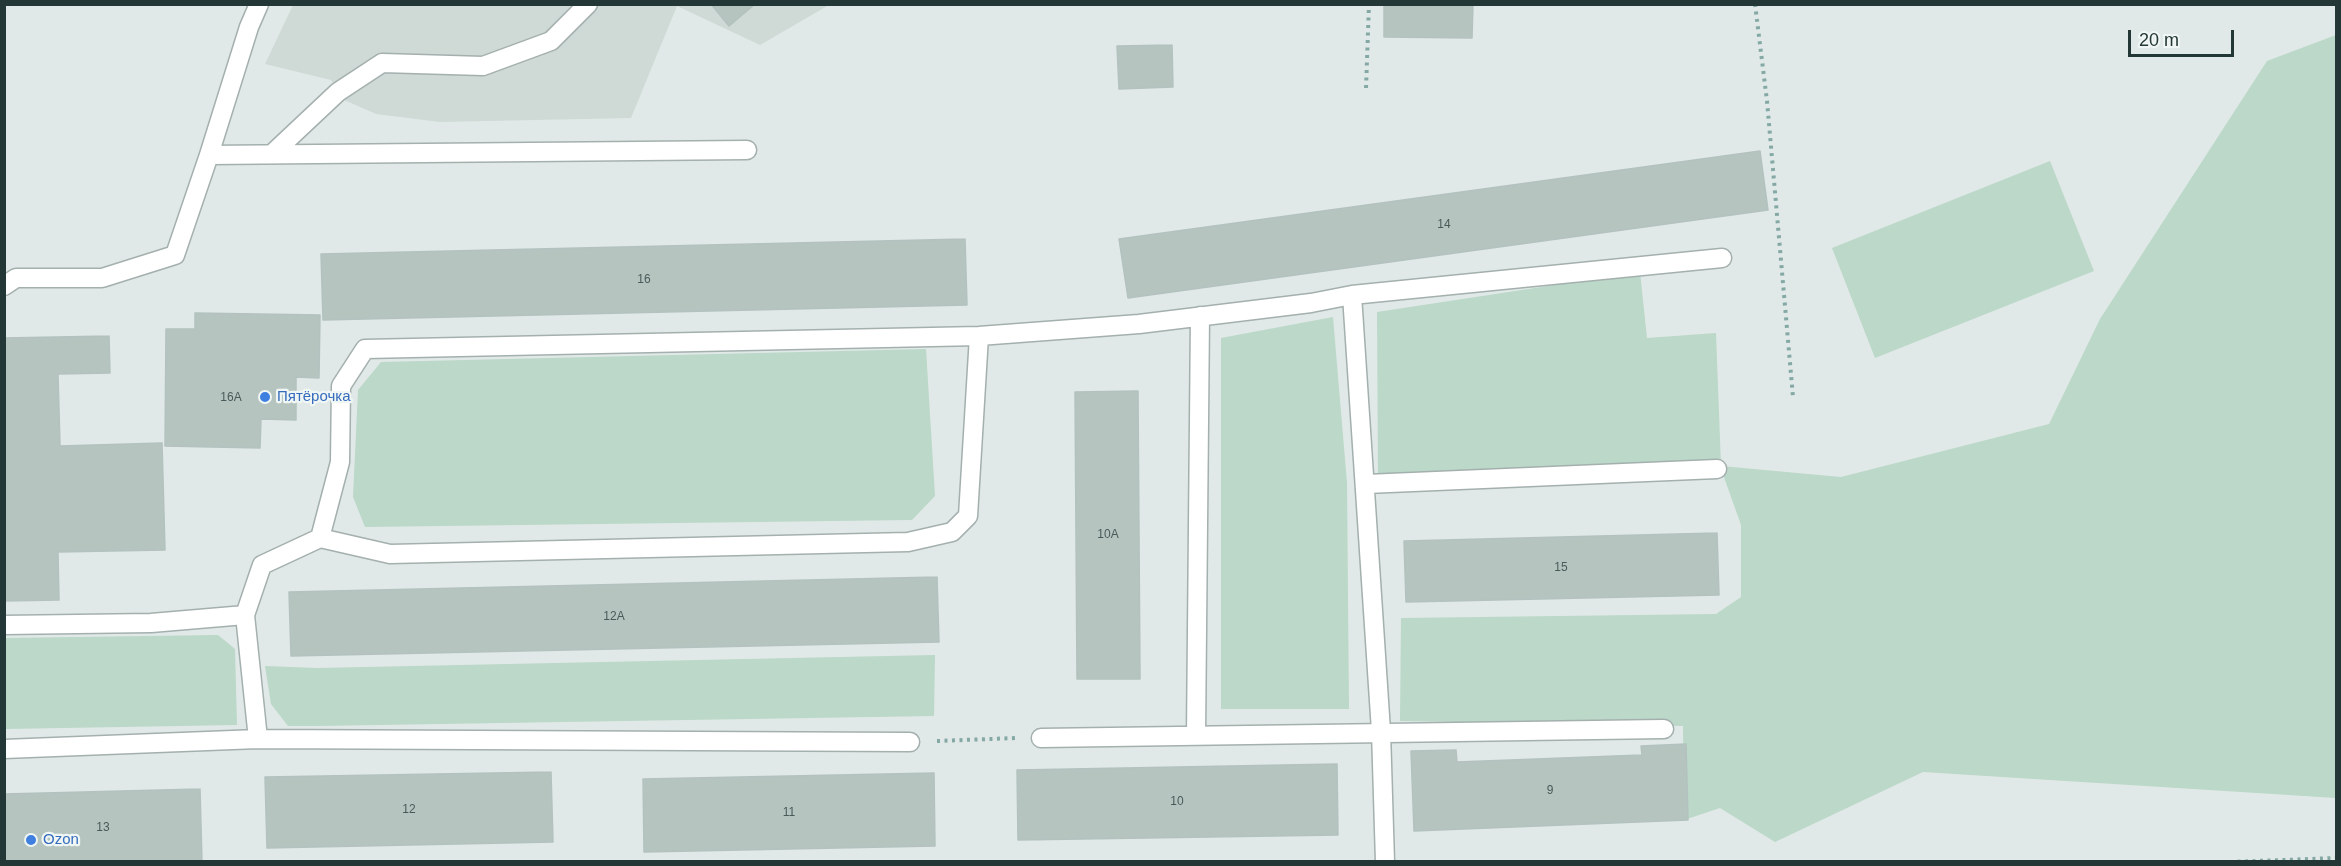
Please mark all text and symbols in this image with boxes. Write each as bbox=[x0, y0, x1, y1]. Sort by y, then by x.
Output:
scale bar bbox=[2131, 18, 2238, 56]
text: 20 m bbox=[2139, 30, 2179, 50]
house number: 14 bbox=[1437, 218, 1451, 232]
house number: 16 bbox=[637, 273, 651, 287]
place label: Пятёрочка bbox=[277, 388, 351, 406]
marker: Пятёрочка bbox=[258, 390, 272, 404]
house number: 16А bbox=[220, 391, 242, 405]
house number: 10А bbox=[1097, 528, 1119, 542]
house number: 15 bbox=[1554, 561, 1568, 575]
house number: 12А bbox=[603, 610, 625, 624]
house number: 9 bbox=[1547, 784, 1553, 798]
house number: 10 bbox=[1170, 795, 1184, 809]
house number: 12 bbox=[402, 803, 416, 817]
house number: 11 bbox=[783, 806, 795, 820]
house number: 13 bbox=[96, 821, 110, 835]
place label: Ozon bbox=[43, 831, 79, 849]
marker: Ozon bbox=[24, 833, 38, 847]

